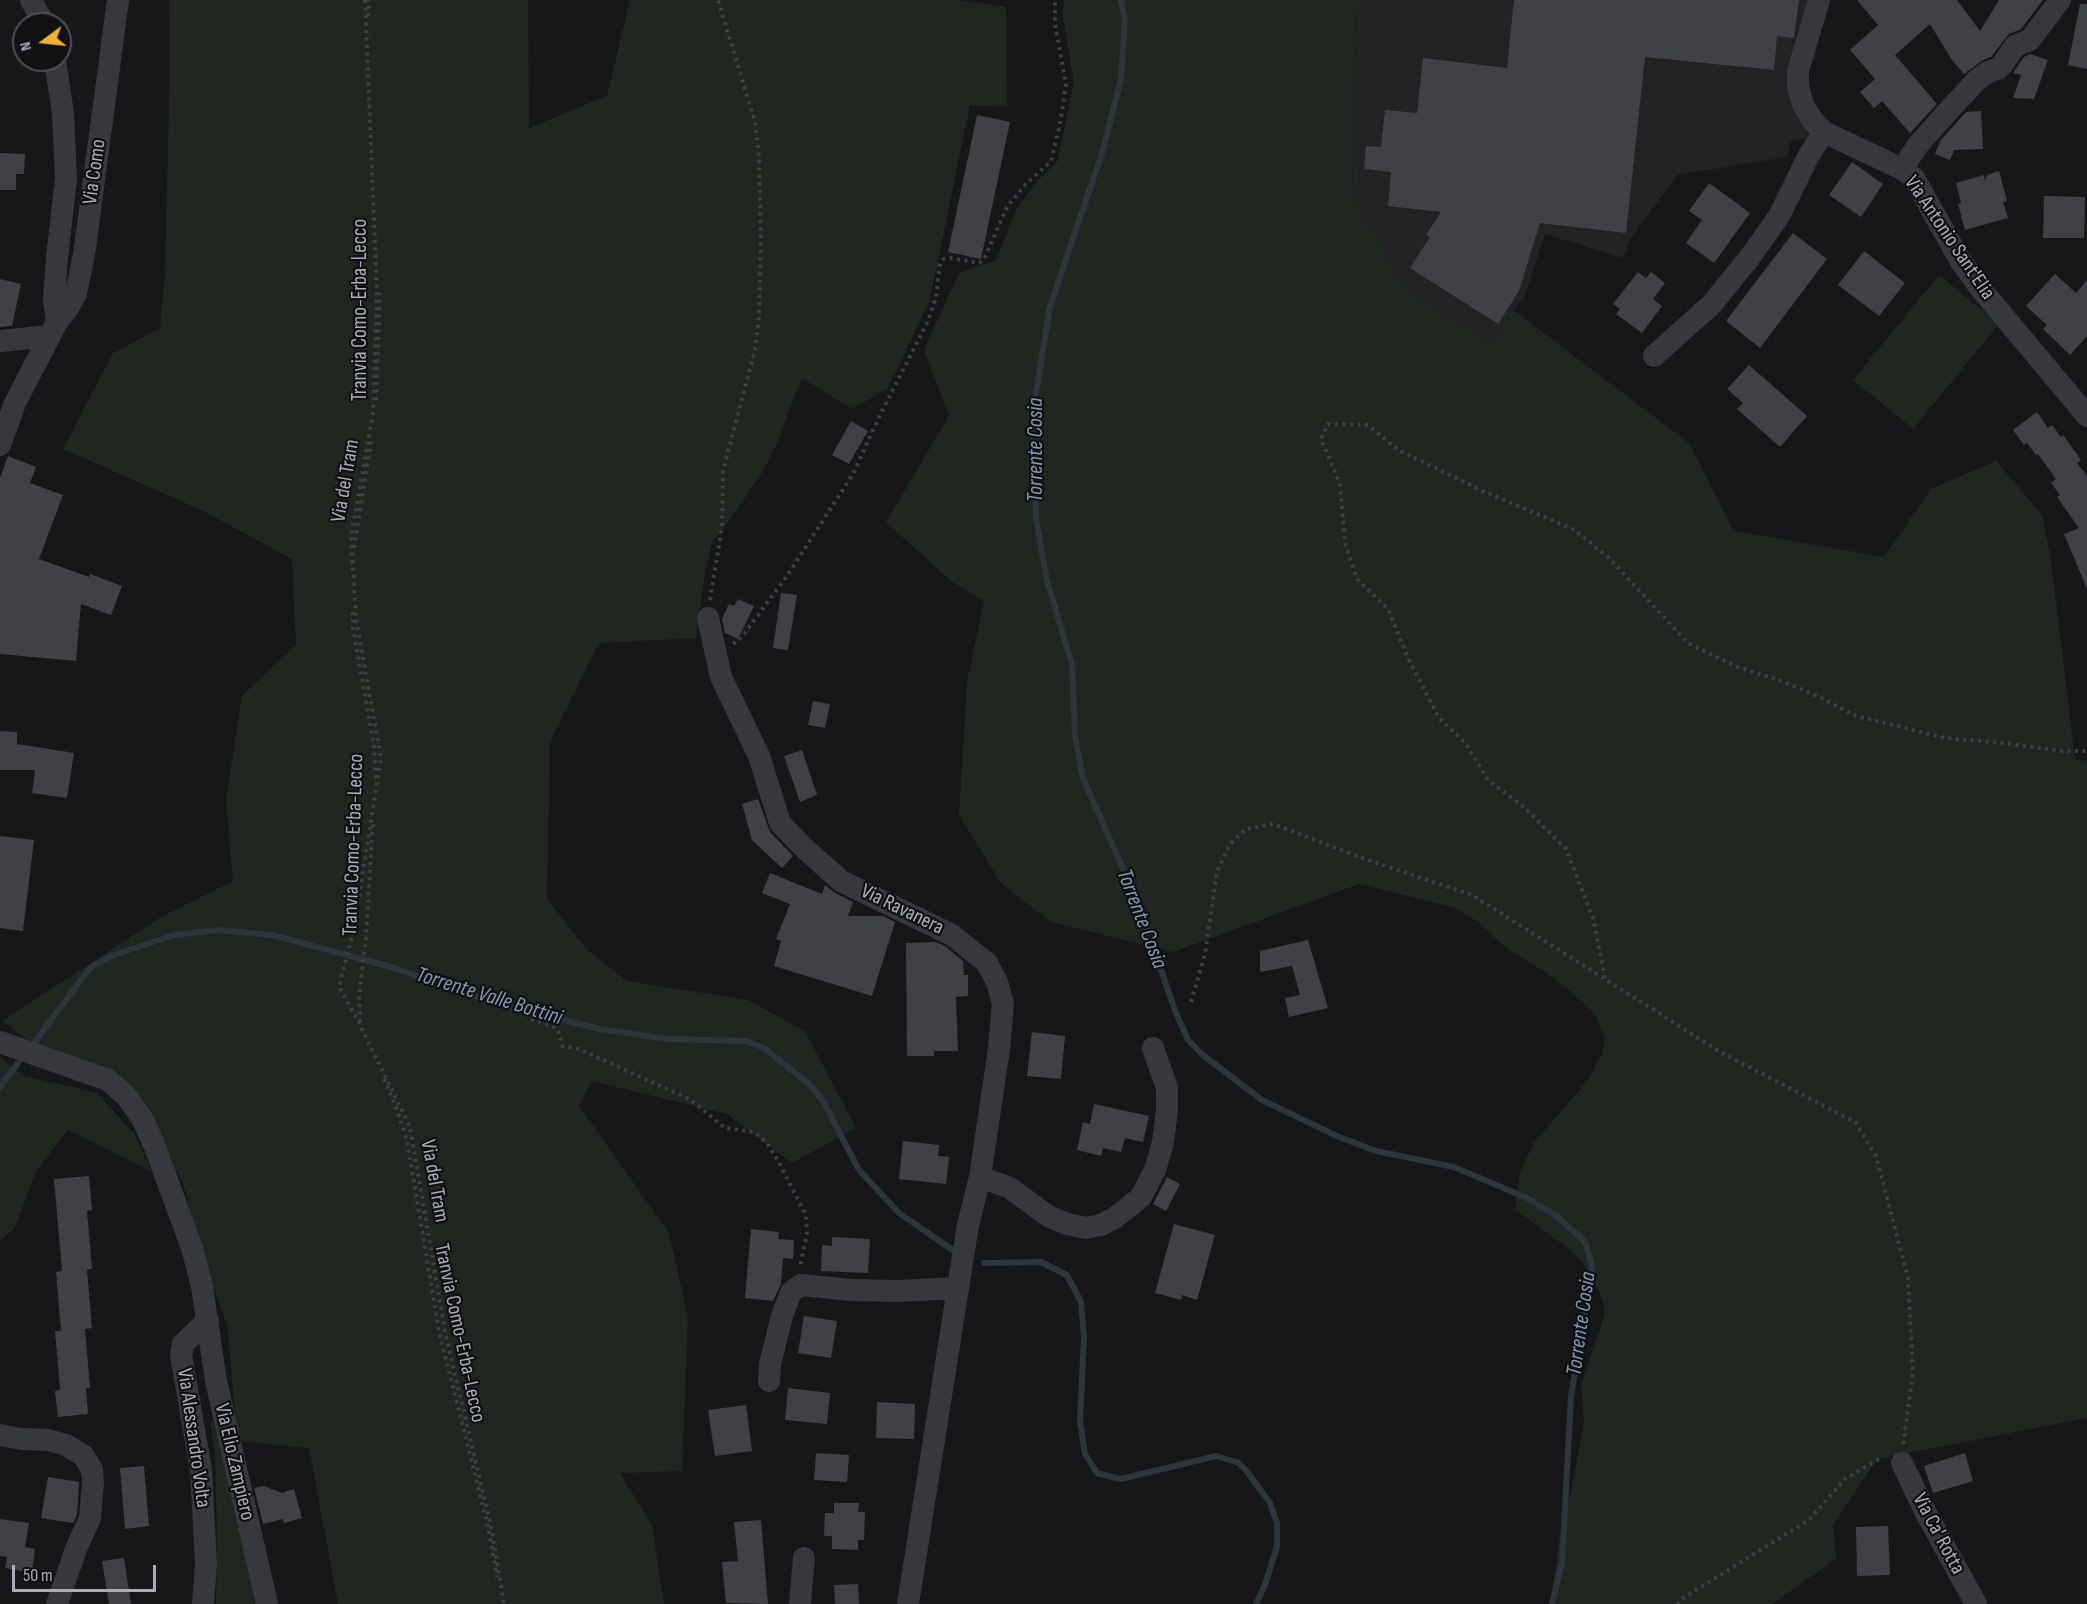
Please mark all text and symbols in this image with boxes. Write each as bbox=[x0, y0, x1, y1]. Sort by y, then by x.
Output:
north arrow bbox=[12, 12, 72, 72]
text: N bbox=[16, 40, 36, 53]
street label: Via Como bbox=[78, 138, 112, 206]
street label: Via Antonio Sant'Elia bbox=[1898, 171, 2000, 305]
street label: Tranvia Como-Erba-Lecco bbox=[348, 219, 374, 401]
water label: Torrente Cosia bbox=[1023, 398, 1049, 502]
street label: Via del Tram bbox=[326, 438, 366, 524]
street label: Tranvia Como-Erba-Lecco bbox=[338, 753, 370, 937]
water label: Torrente Cosia bbox=[1110, 866, 1172, 972]
street label: Via Ravanera bbox=[856, 879, 948, 941]
water label: Torrente Valle Bottini bbox=[413, 962, 565, 1032]
street label: Via del Tram bbox=[414, 1138, 454, 1224]
street label: Tranvia Como-Erba-Lecco bbox=[428, 1241, 490, 1425]
water label: Torrente Cosia bbox=[1562, 1270, 1602, 1378]
street label: Via Alessandro Volta bbox=[171, 1367, 215, 1509]
street label: Via Elio Zampiero bbox=[208, 1401, 260, 1523]
street label: Via Ca' Rotta bbox=[1906, 1489, 1970, 1579]
scale bar bbox=[15, 1553, 159, 1591]
text: 50 m bbox=[23, 1565, 53, 1586]

